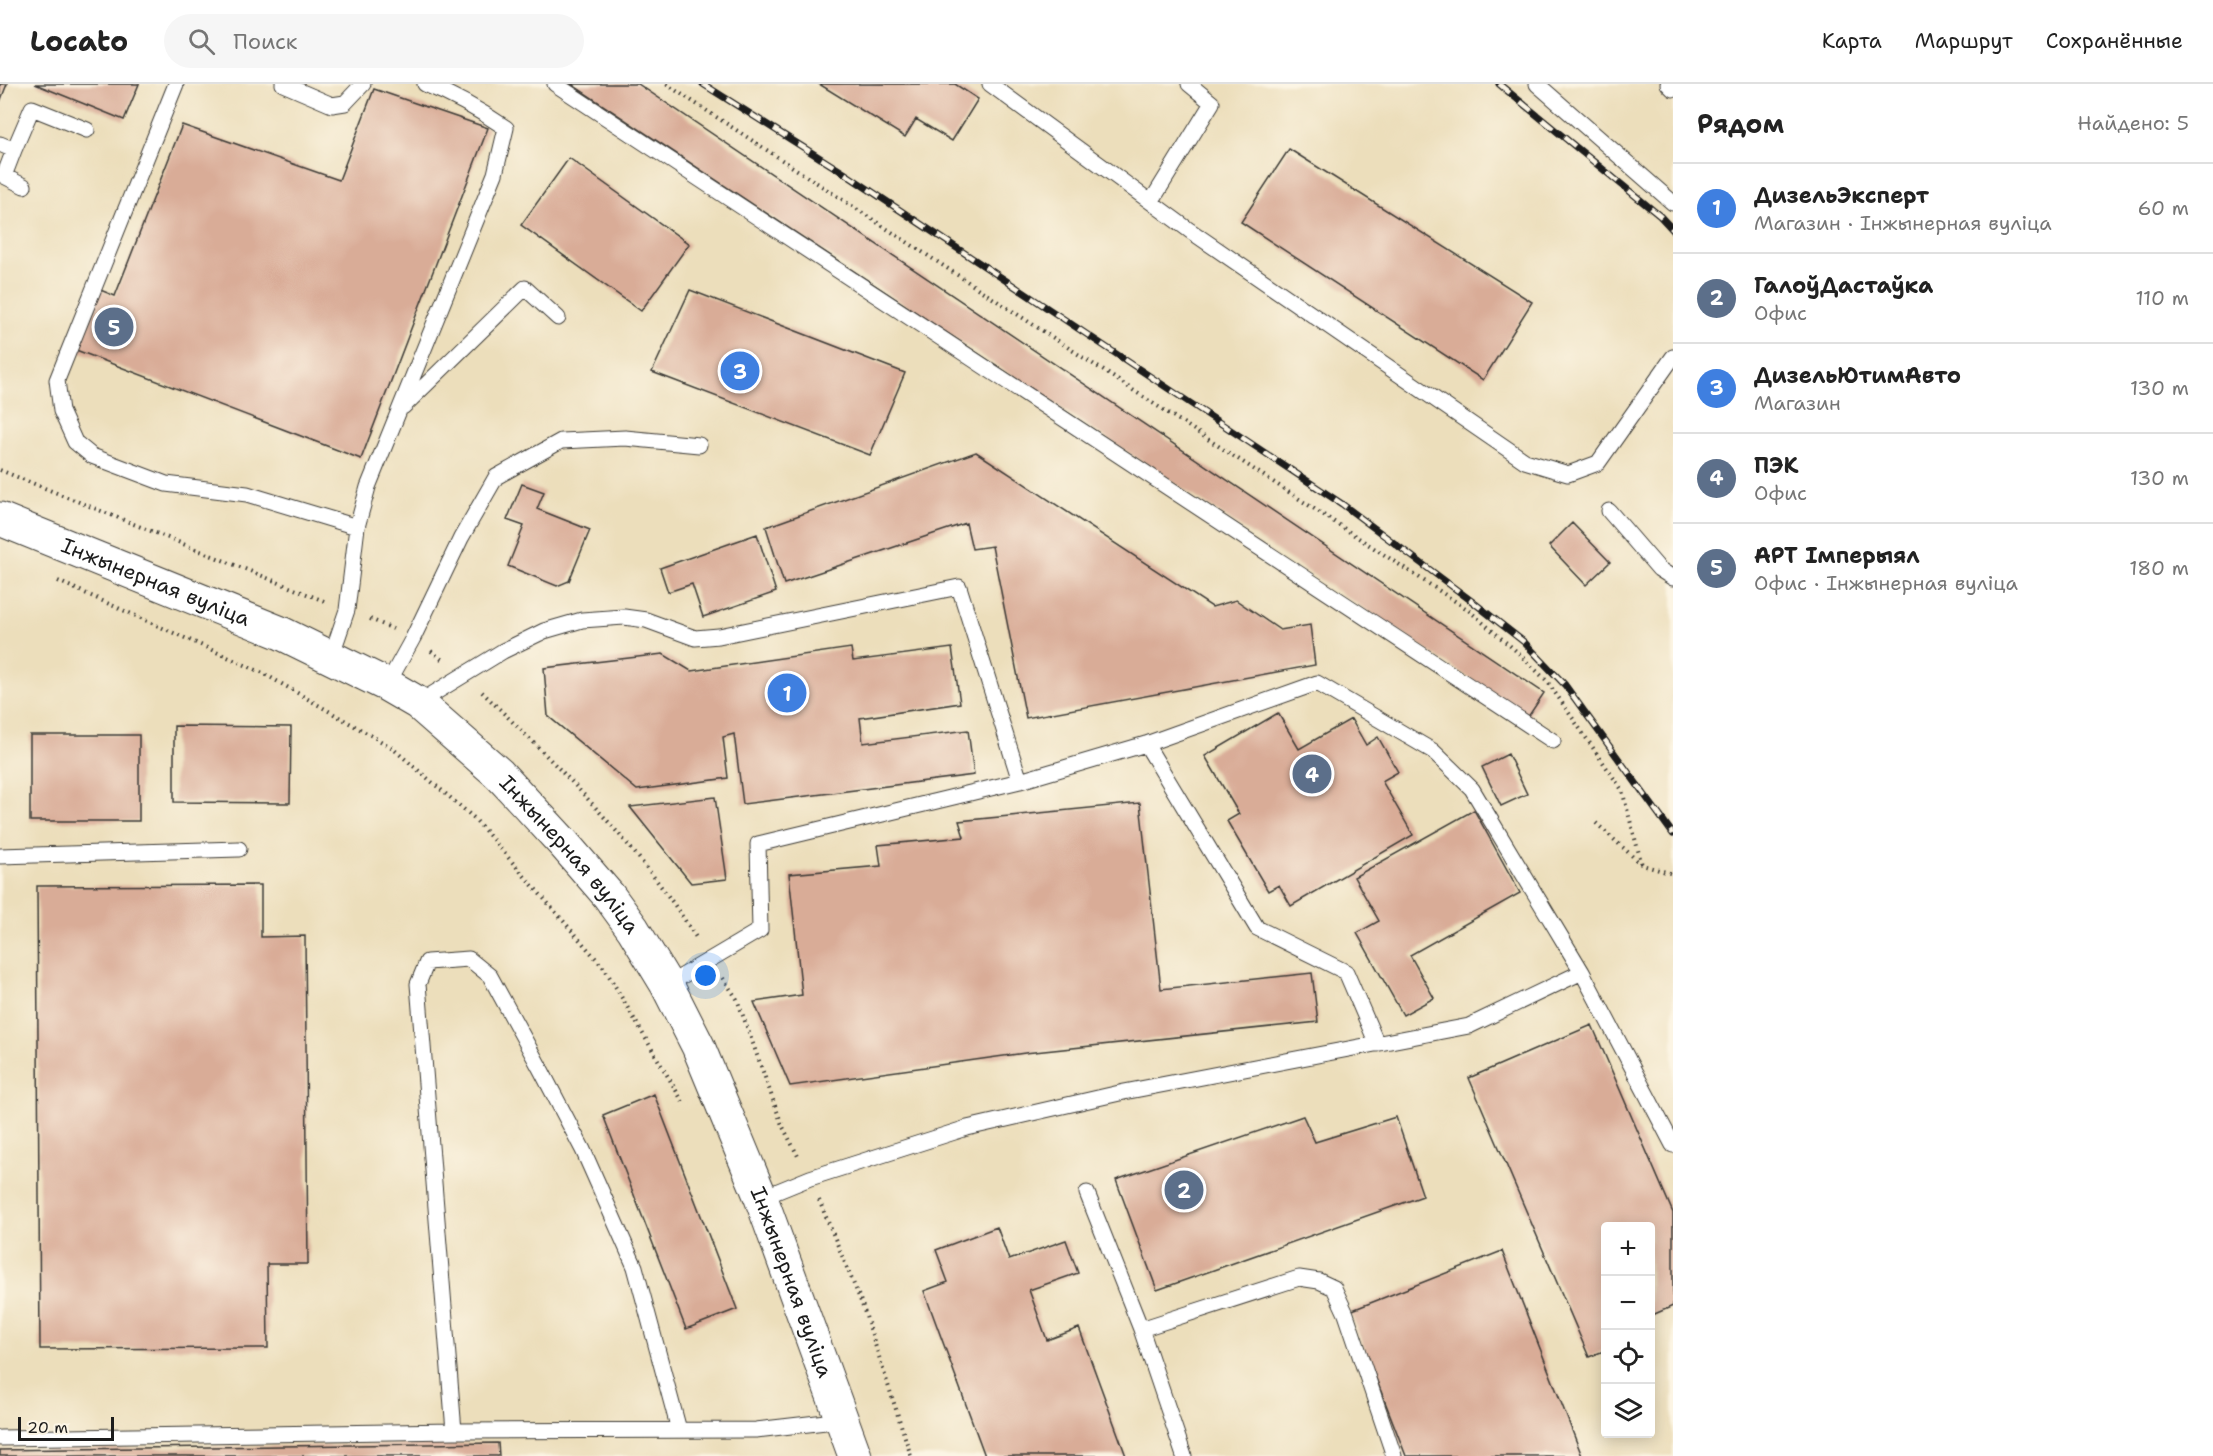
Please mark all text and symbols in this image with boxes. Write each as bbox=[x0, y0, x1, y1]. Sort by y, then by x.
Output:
search box bbox=[164, 14, 584, 68]
text: Locato bbox=[30, 22, 128, 60]
icon: search bbox=[185, 25, 218, 58]
text: Поиск bbox=[233, 27, 297, 56]
text: Карта bbox=[1822, 27, 1882, 55]
text: Маршрут bbox=[1915, 27, 2013, 55]
text: Сохранённые bbox=[2046, 27, 2183, 55]
text: Рядом bbox=[1697, 106, 1784, 141]
text: Найдено: 5 bbox=[2077, 110, 2189, 136]
text: ДизельЭксперт bbox=[1754, 181, 1929, 210]
text: 1 bbox=[1712, 195, 1721, 221]
text: 60 m bbox=[2137, 195, 2189, 221]
text: Магазин · Інжынерная вуліца bbox=[1754, 210, 2052, 236]
text: ГалоўДастаўка bbox=[1754, 271, 1933, 300]
text: 2 bbox=[1710, 285, 1724, 311]
text: 110 m bbox=[2135, 285, 2189, 311]
text: Офис bbox=[1754, 300, 1807, 326]
pin: 5 bbox=[94, 304, 134, 350]
pin: 3 bbox=[720, 348, 760, 394]
text: ДизельЮтимАвто bbox=[1754, 361, 1961, 390]
text: 3 bbox=[1710, 375, 1724, 401]
text: 130 m bbox=[2130, 375, 2189, 401]
text: Магазин bbox=[1754, 390, 1841, 416]
text: ПЭК bbox=[1754, 451, 1798, 480]
text: 4 bbox=[1710, 465, 1724, 491]
text: 130 m bbox=[2130, 465, 2189, 491]
text: Офис bbox=[1754, 480, 1807, 506]
street label: Інжынерная вуліца bbox=[57, 531, 254, 633]
text: АРТ Імперыял bbox=[1754, 541, 1920, 570]
text: 5 bbox=[1710, 555, 1723, 581]
text: 180 m bbox=[2129, 555, 2189, 581]
text: Офис · Інжынерная вуліца bbox=[1754, 570, 2018, 596]
pin: 1 bbox=[768, 670, 806, 716]
pin: 4 bbox=[1292, 752, 1332, 796]
street label: Інжынерная вуліца bbox=[493, 769, 646, 939]
your location bbox=[691, 961, 720, 990]
pin: 2 bbox=[1164, 1168, 1204, 1212]
street label: Інжынерная вуліца bbox=[744, 1182, 839, 1382]
map controls bbox=[1601, 1222, 1655, 1438]
button: + bbox=[1601, 1222, 1655, 1276]
button: − bbox=[1601, 1276, 1655, 1330]
button: locate bbox=[1601, 1330, 1655, 1384]
button: layers bbox=[1601, 1384, 1655, 1438]
scale bar bbox=[18, 1414, 114, 1442]
text: 20 m bbox=[27, 1417, 68, 1438]

